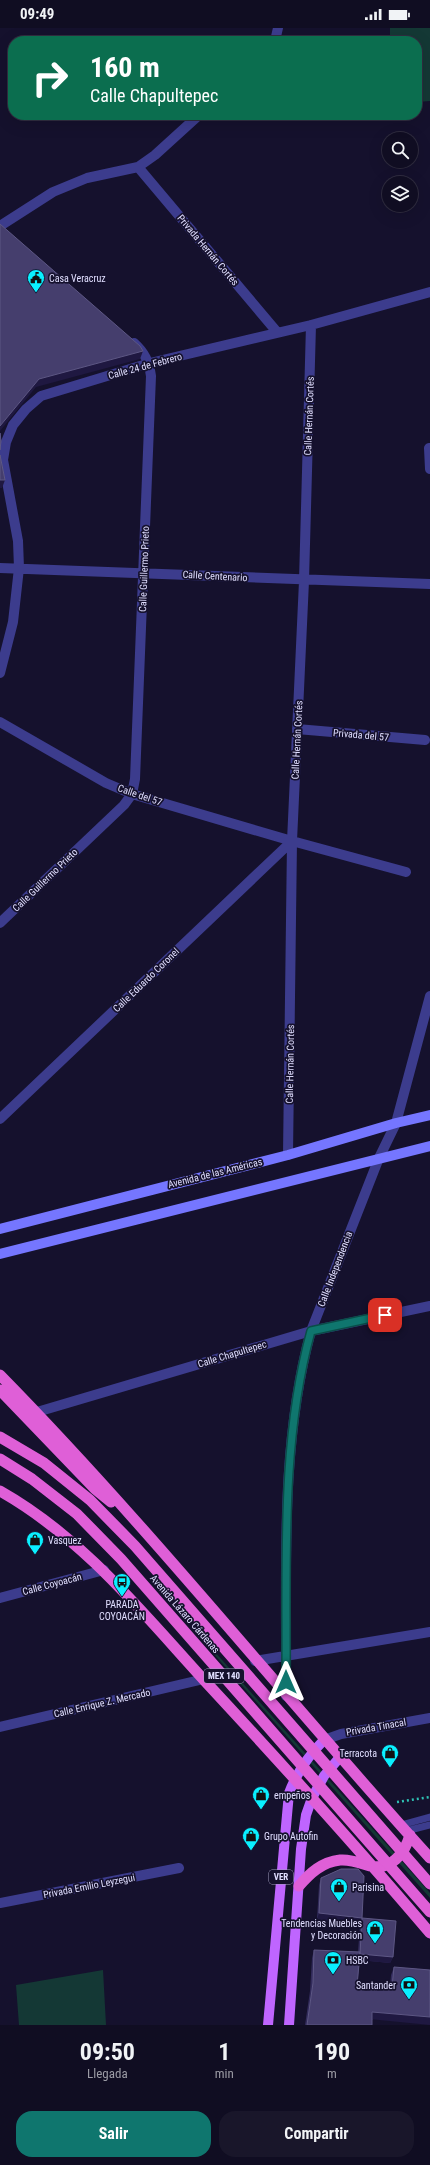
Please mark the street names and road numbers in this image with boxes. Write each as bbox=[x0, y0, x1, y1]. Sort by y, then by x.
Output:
street label: Privada Hernán Cortés bbox=[175, 212, 241, 288]
street label: Calle 24 de Febrero bbox=[107, 351, 183, 381]
street label: Calle Hernán Cortés bbox=[302, 376, 316, 456]
street label: Calle Guillermo Prieto bbox=[137, 526, 151, 612]
street label: Calle Centenario bbox=[182, 569, 248, 583]
street label: Calle Hernán Cortés bbox=[289, 700, 305, 780]
street label: Privada del 57 bbox=[333, 727, 389, 743]
street label: Calle del 57 bbox=[116, 782, 164, 808]
street label: Calle Guillermo Prieto bbox=[10, 846, 80, 914]
street label: Calle Eduardo Coronel bbox=[111, 946, 181, 1014]
street label: Calle Hernán Cortés bbox=[284, 1024, 296, 1104]
street label: Avenida de las Américas bbox=[167, 1156, 264, 1190]
street label: Calle Independencia bbox=[316, 1230, 354, 1308]
street label: Calle Chapultepec bbox=[196, 1338, 268, 1370]
street label: Calle Coyoacán bbox=[21, 1571, 83, 1597]
street label: Avenida Lázaro Cárdenas bbox=[148, 1573, 222, 1656]
road number: MEX 140 bbox=[204, 1669, 244, 1683]
street label: Calle Enrique Z. Mercado bbox=[53, 1687, 151, 1719]
street label: Privada Tinacal bbox=[345, 1716, 407, 1738]
road number: VER bbox=[269, 1870, 293, 1884]
street label: Privada Emilio Leyzegui bbox=[42, 1872, 136, 1900]

